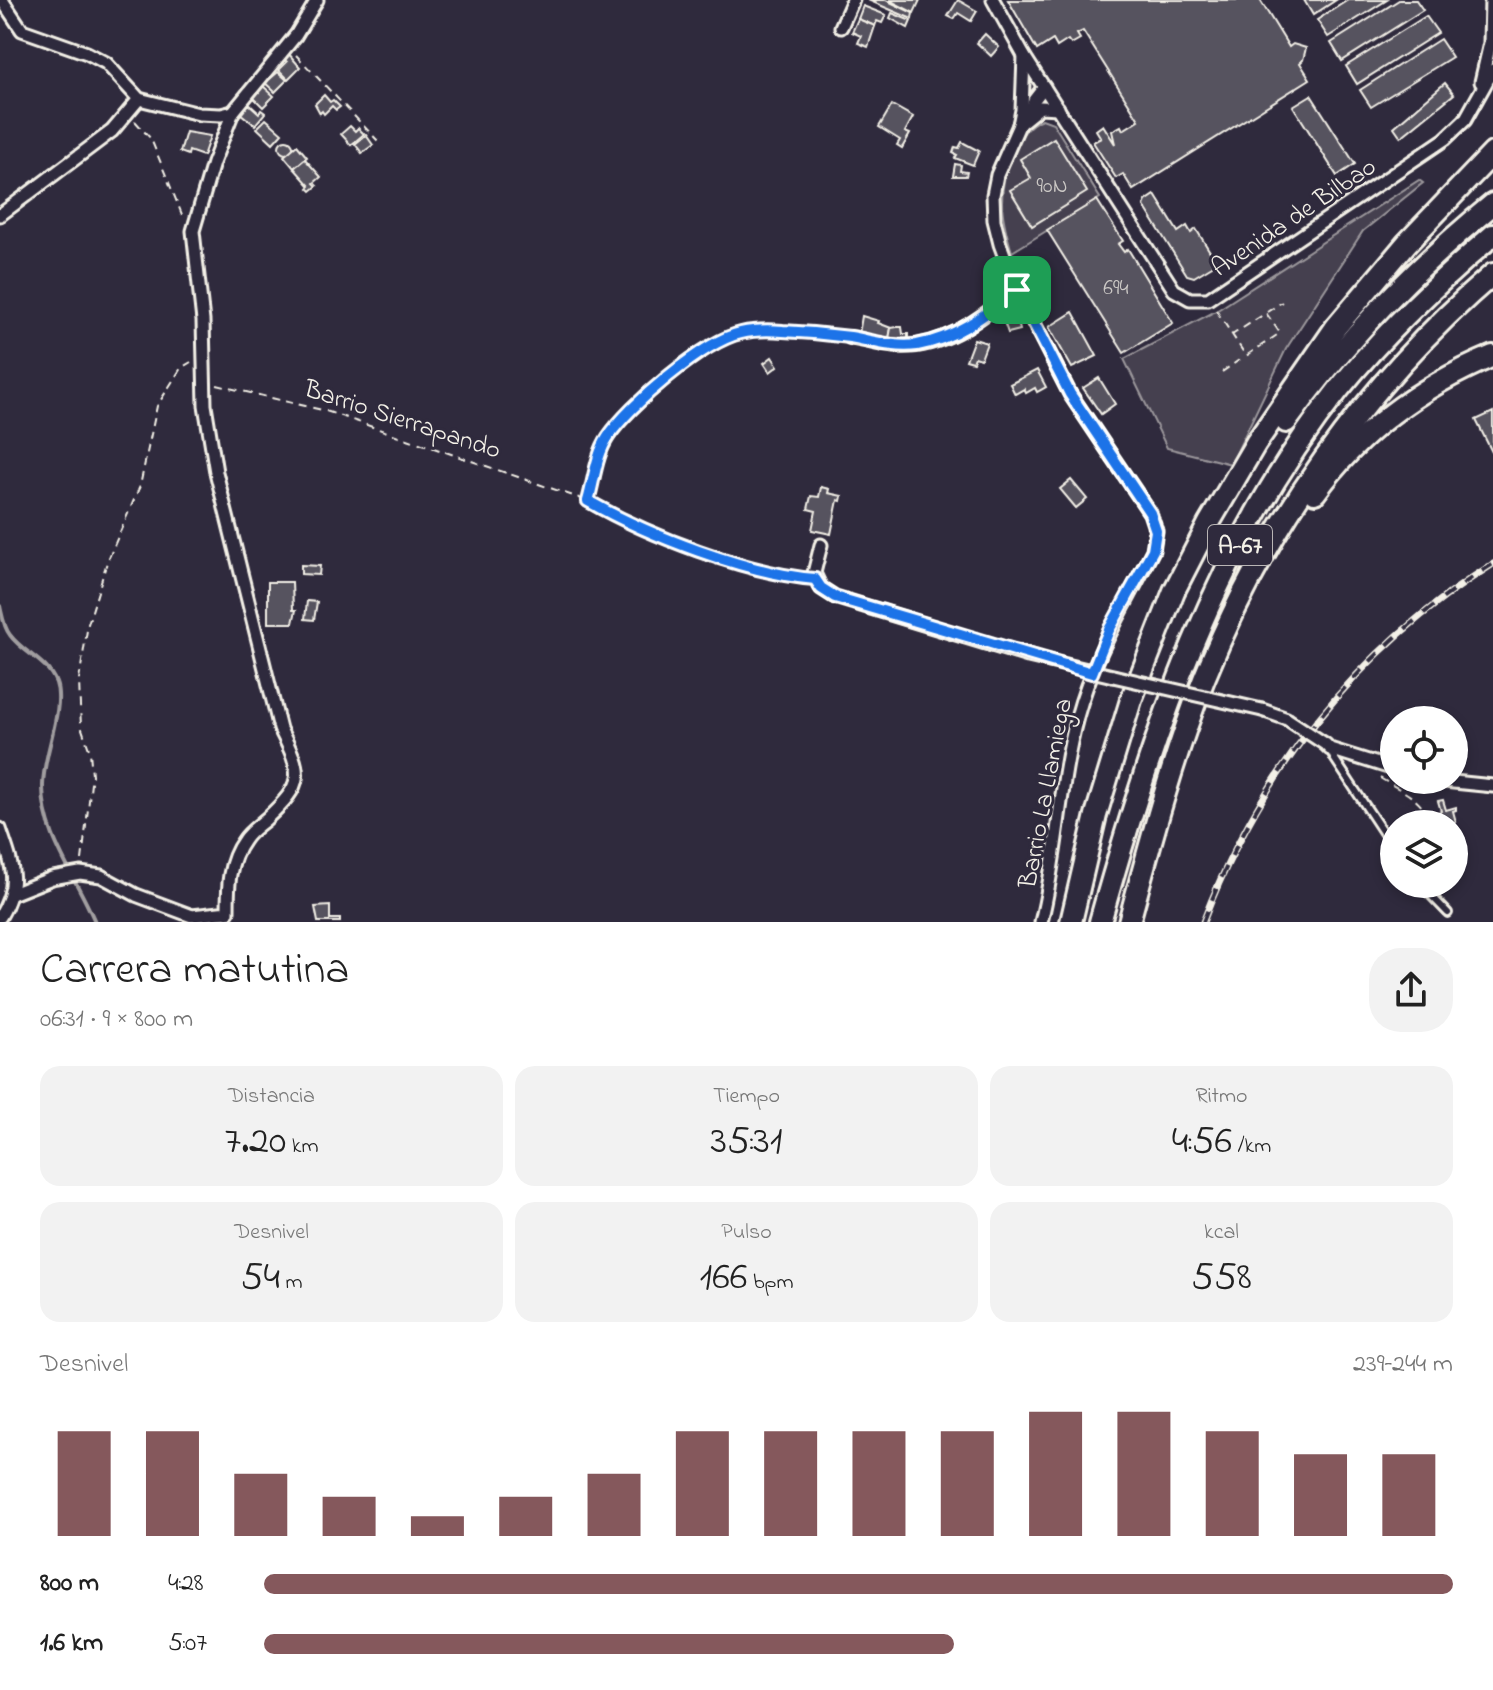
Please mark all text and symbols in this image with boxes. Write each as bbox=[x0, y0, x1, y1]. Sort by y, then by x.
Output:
street label: Avenida de Bilbao bbox=[1205, 149, 1385, 288]
house number: 90N bbox=[1037, 171, 1067, 203]
pin bbox=[983, 256, 1051, 324]
icon: arrive bbox=[995, 268, 1039, 312]
house number: 694 bbox=[1103, 273, 1129, 305]
street label: Barrio Sierrapando bbox=[298, 371, 505, 471]
road number: A-67 bbox=[1208, 525, 1272, 565]
street label: Barrio La Llamiega bbox=[1010, 695, 1084, 893]
map controls bbox=[1380, 706, 1468, 898]
button: locate bbox=[1380, 706, 1468, 794]
button: layers bbox=[1380, 810, 1468, 898]
text: Carrera matutina bbox=[40, 939, 349, 1003]
button: share bbox=[1369, 948, 1453, 1032]
text: 06:31 · 9 × 800 m bbox=[40, 1001, 193, 1039]
text: Distancia bbox=[228, 1081, 315, 1113]
text: Tiempo bbox=[713, 1081, 780, 1113]
text: Ritmo bbox=[1195, 1081, 1248, 1113]
text: 7.20 bbox=[224, 1113, 286, 1172]
text: 35:31 bbox=[710, 1113, 783, 1172]
text: 4:56 bbox=[1172, 1113, 1232, 1172]
text: km bbox=[286, 1131, 319, 1163]
text: /km bbox=[1232, 1131, 1271, 1163]
text: Desnivel bbox=[234, 1217, 309, 1249]
text: Pulso bbox=[721, 1217, 772, 1249]
text: kcal bbox=[1204, 1217, 1239, 1249]
text: 54 bbox=[241, 1249, 280, 1308]
text: 166 bbox=[699, 1249, 747, 1308]
text: 558 bbox=[1191, 1249, 1252, 1308]
text: m bbox=[280, 1267, 302, 1299]
text: bpm bbox=[747, 1267, 794, 1299]
text: Desnivel bbox=[40, 1346, 128, 1384]
text: 239–244 m bbox=[1353, 1346, 1453, 1384]
text: 800 m bbox=[40, 1565, 99, 1603]
text: 4:28 bbox=[168, 1565, 204, 1603]
text: 1.6 km bbox=[40, 1625, 103, 1663]
text: 5:07 bbox=[168, 1625, 207, 1663]

